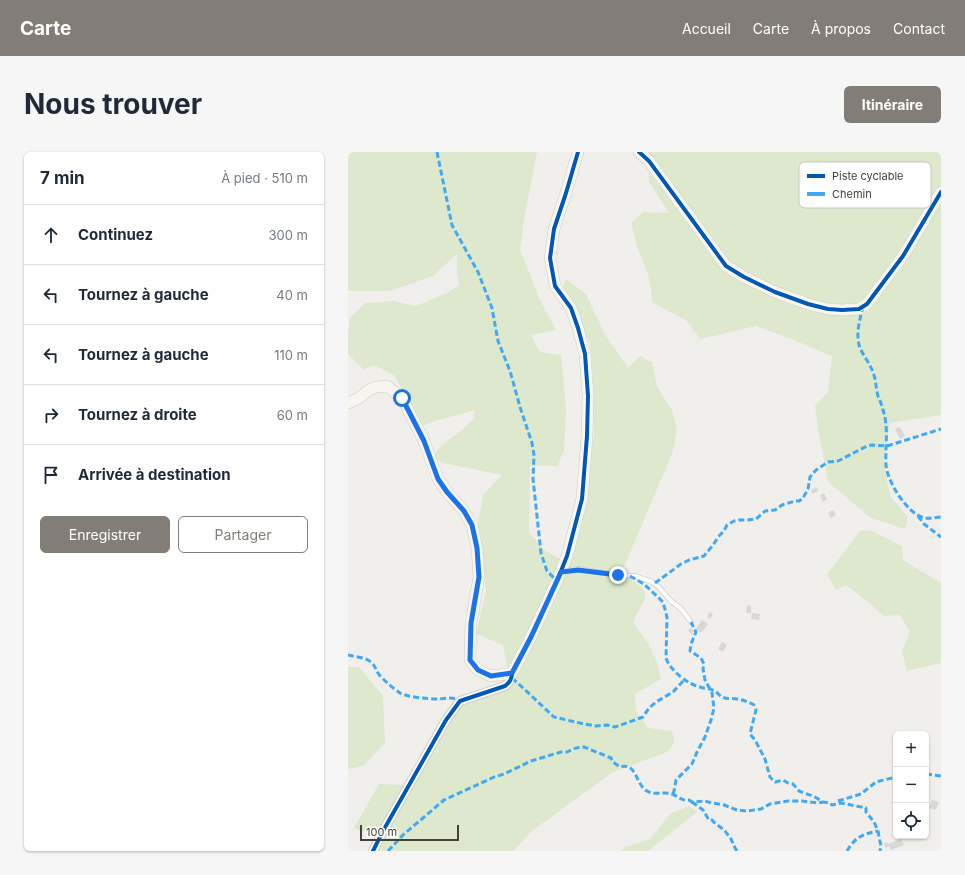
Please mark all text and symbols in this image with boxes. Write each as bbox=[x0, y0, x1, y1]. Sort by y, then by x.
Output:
text: Carte bbox=[20, 17, 71, 40]
text: Accueil bbox=[682, 20, 731, 37]
text: Carte bbox=[753, 20, 789, 37]
text: À propos bbox=[811, 20, 871, 37]
text: Contact bbox=[893, 20, 945, 37]
button: Itinéraire bbox=[844, 86, 941, 123]
text: Nous trouver bbox=[24, 87, 202, 121]
legend bbox=[799, 162, 931, 208]
text: 7 min bbox=[40, 168, 85, 188]
text: Piste cyclable bbox=[832, 169, 903, 183]
text: À pied · 510 m bbox=[221, 170, 308, 186]
text: Chemin bbox=[832, 187, 872, 201]
icon: ahead bbox=[40, 224, 62, 246]
text: Continuez bbox=[78, 225, 153, 244]
text: 300 m bbox=[269, 227, 308, 243]
icon: left bbox=[40, 284, 62, 306]
text: Tournez à gauche bbox=[78, 285, 209, 304]
text: 40 m bbox=[276, 287, 308, 303]
icon: left bbox=[40, 344, 62, 366]
text: Tournez à gauche bbox=[78, 345, 209, 364]
text: 110 m bbox=[274, 347, 308, 363]
route start bbox=[393, 389, 411, 407]
icon: right bbox=[40, 404, 62, 426]
text: Tournez à droite bbox=[78, 405, 197, 424]
text: 60 m bbox=[277, 407, 308, 423]
icon: arrive bbox=[40, 464, 62, 486]
text: Arrivée à destination bbox=[78, 465, 231, 484]
button: Enregistrer bbox=[40, 516, 170, 553]
button: Partager bbox=[178, 516, 308, 553]
route end bbox=[609, 566, 627, 584]
map controls bbox=[893, 731, 929, 839]
button: + bbox=[893, 731, 929, 767]
button: − bbox=[893, 767, 929, 803]
button: locate bbox=[893, 803, 929, 839]
scale bar bbox=[360, 823, 459, 842]
text: 100 m bbox=[366, 825, 397, 839]

